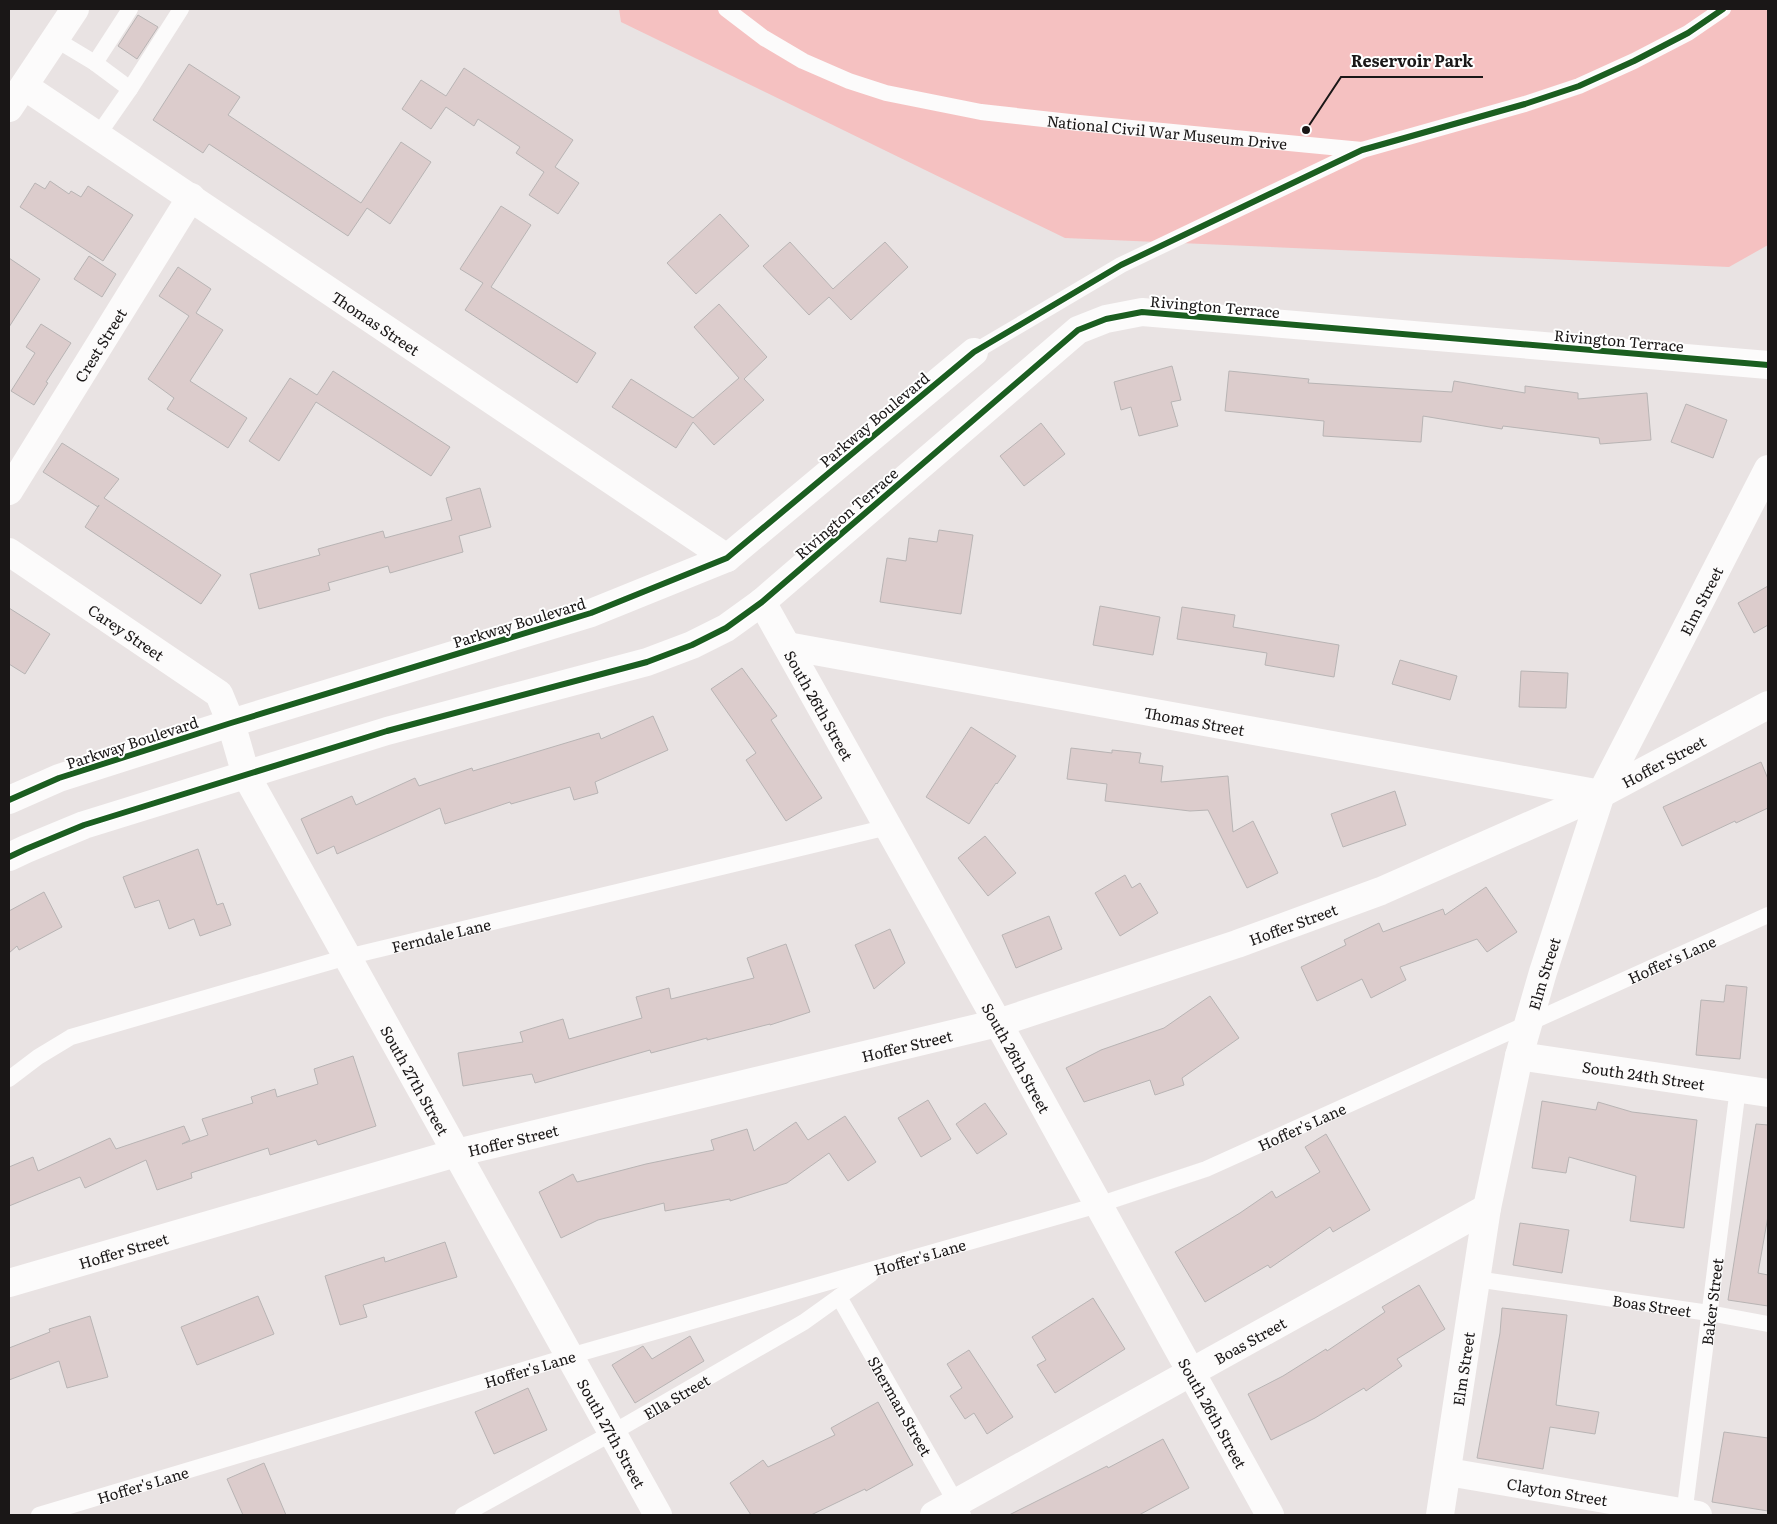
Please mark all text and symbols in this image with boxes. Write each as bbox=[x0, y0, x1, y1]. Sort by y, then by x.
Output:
callout: Reservoir Park bbox=[1341, 46, 1483, 77]
text: Reservoir Park bbox=[1351, 48, 1473, 72]
street label: National Civil War Museum Drive bbox=[1046, 108, 1288, 154]
street label: Thomas Street bbox=[327, 284, 425, 360]
street label: Rivington Terrace bbox=[1149, 289, 1281, 323]
street label: Crest Street bbox=[68, 303, 131, 386]
street label: Rivington Terrace bbox=[1553, 323, 1685, 357]
street label: Parkway Boulevard bbox=[814, 366, 934, 472]
street label: Rivington Terrace bbox=[789, 461, 903, 564]
street label: Elm Street bbox=[1673, 562, 1728, 639]
street label: Parkway Boulevard bbox=[450, 591, 588, 653]
street label: Carey Street bbox=[84, 598, 169, 666]
street label: South 26th Street bbox=[779, 645, 860, 764]
street label: Thomas Street bbox=[1142, 700, 1247, 741]
street label: Parkway Boulevard bbox=[63, 710, 201, 774]
street label: Hoffer Street bbox=[1617, 729, 1709, 793]
street label: Hoffer Street bbox=[1245, 897, 1340, 950]
street label: Ferndale Lane bbox=[389, 911, 493, 957]
street label: Hoffer's Lane bbox=[1624, 929, 1719, 989]
street label: Elm Street bbox=[1521, 934, 1565, 1012]
street label: South 26th Street bbox=[977, 998, 1057, 1117]
street label: South 27th Street bbox=[376, 1021, 456, 1139]
street label: Hoffer Street bbox=[859, 1023, 954, 1067]
street label: South 24th Street bbox=[1581, 1054, 1706, 1095]
street label: Hoffer's Lane bbox=[1254, 1096, 1349, 1156]
street label: Hoffer Street bbox=[465, 1117, 561, 1161]
street label: Hoffer Street bbox=[76, 1226, 171, 1274]
street label: Hoffer's Lane bbox=[871, 1232, 969, 1280]
street label: Baker Street bbox=[1694, 1257, 1728, 1347]
street label: Boas Street bbox=[1611, 1288, 1693, 1322]
street label: Boas Street bbox=[1209, 1310, 1290, 1369]
street label: Elm Street bbox=[1445, 1330, 1479, 1407]
street label: Hoffer's Lane bbox=[481, 1344, 578, 1393]
street label: Sherman Street bbox=[863, 1351, 938, 1460]
street label: South 26th Street bbox=[1174, 1353, 1253, 1472]
street label: Ella Street bbox=[638, 1368, 714, 1424]
street label: South 27th Street bbox=[572, 1374, 652, 1492]
street label: Hoffer's Lane bbox=[94, 1459, 191, 1509]
street label: Clayton Street bbox=[1505, 1471, 1610, 1511]

